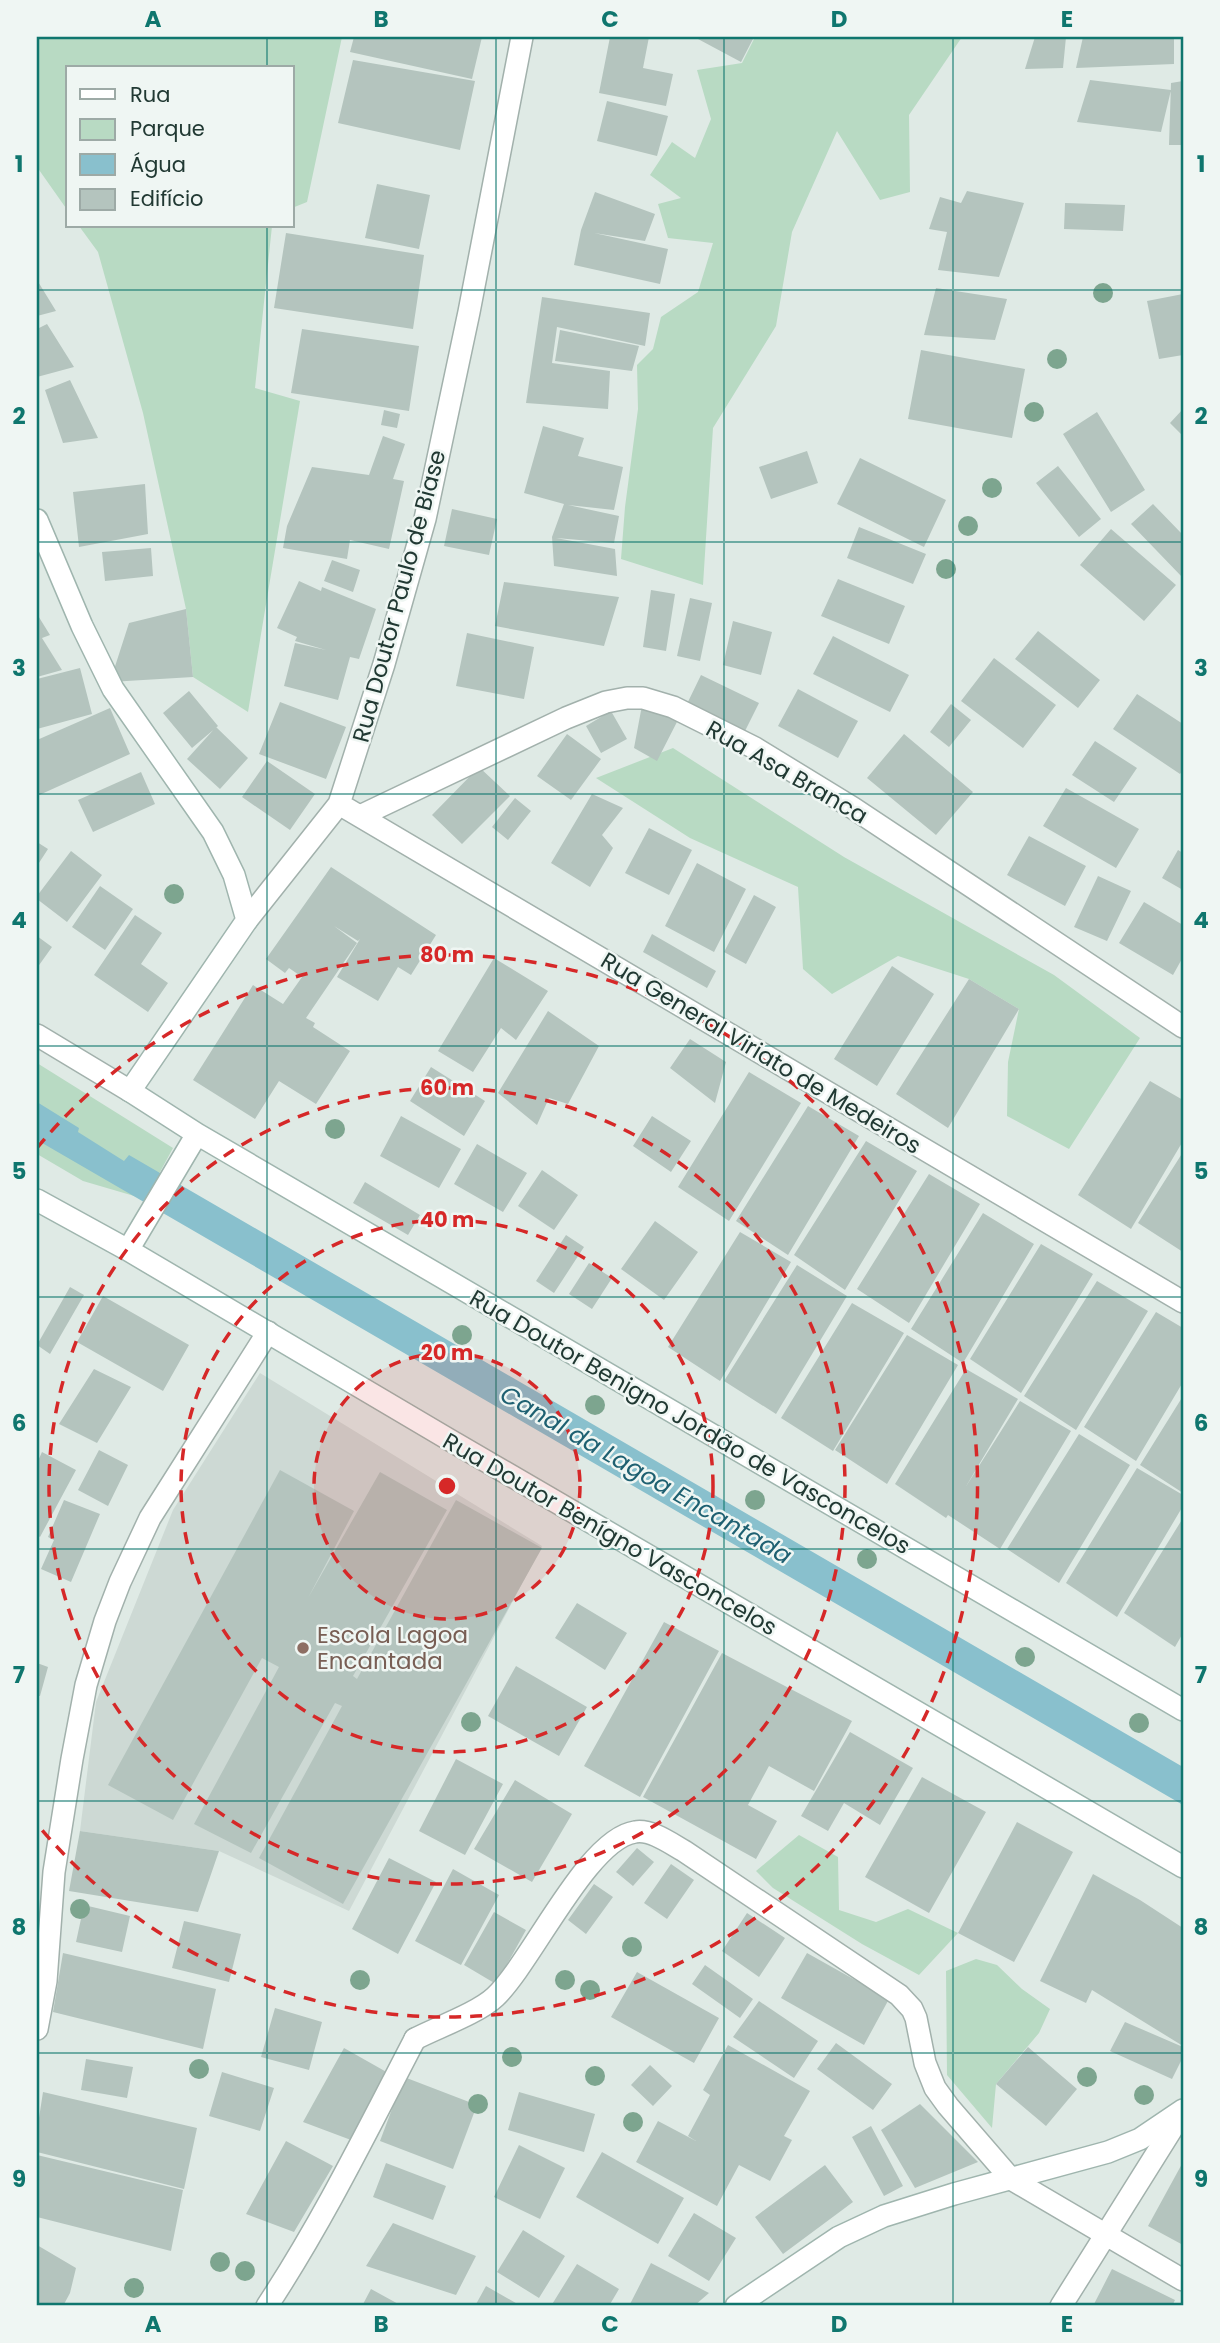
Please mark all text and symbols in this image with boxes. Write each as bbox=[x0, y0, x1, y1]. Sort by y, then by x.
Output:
text: A bbox=[145, 3, 162, 35]
text: B bbox=[373, 3, 389, 35]
text: C bbox=[601, 3, 619, 35]
text: D bbox=[831, 3, 847, 35]
text: E bbox=[1061, 3, 1073, 35]
legend bbox=[66, 66, 294, 228]
text: Rua bbox=[130, 80, 170, 109]
text: Parque bbox=[130, 114, 205, 143]
text: 1 bbox=[15, 148, 23, 180]
text: 1 bbox=[1197, 148, 1205, 180]
text: Água bbox=[130, 150, 186, 179]
text: Edifício bbox=[130, 184, 204, 213]
text: 2 bbox=[12, 400, 26, 432]
text: 2 bbox=[1194, 400, 1208, 432]
street label: Rua Doutor Paulo de Biase bbox=[345, 446, 453, 746]
text: 3 bbox=[12, 652, 26, 684]
text: 3 bbox=[1194, 652, 1208, 684]
street label: Rua Asa Branca bbox=[700, 713, 874, 831]
text: 4 bbox=[11, 904, 27, 936]
text: 4 bbox=[1193, 904, 1209, 936]
text: 80 m bbox=[420, 940, 474, 969]
street label: Rua General Viriato de Medeiros bbox=[595, 944, 927, 1162]
text: 60 m bbox=[420, 1073, 474, 1102]
text: 5 bbox=[12, 1155, 26, 1187]
text: 5 bbox=[1194, 1155, 1208, 1187]
text: 40 m bbox=[420, 1205, 474, 1234]
street label: Rua Doutor Benigno Jordão de Vasconcelos bbox=[464, 1282, 916, 1562]
text: 20 m bbox=[421, 1338, 473, 1367]
water label: Canal da Lagoa Encantada bbox=[494, 1377, 798, 1572]
text: 6 bbox=[12, 1407, 26, 1439]
text: 6 bbox=[1194, 1407, 1208, 1439]
street label: Rua Doutor Benígno Vasconcelos bbox=[437, 1425, 783, 1643]
centre of rings bbox=[435, 1474, 459, 1498]
place label: Escola Lagoa Encantada bbox=[317, 1619, 468, 1677]
marker: Escola Lagoa Encantada bbox=[295, 1640, 311, 1656]
text: 7 bbox=[13, 1659, 25, 1691]
text: 7 bbox=[1195, 1659, 1207, 1691]
text: 8 bbox=[12, 1911, 26, 1943]
text: 8 bbox=[1194, 1911, 1208, 1943]
text: 9 bbox=[12, 2163, 26, 2195]
text: 9 bbox=[1194, 2163, 1208, 2195]
text: A bbox=[145, 2308, 162, 2340]
text: B bbox=[373, 2308, 389, 2340]
text: C bbox=[601, 2308, 619, 2340]
text: D bbox=[831, 2308, 847, 2340]
text: E bbox=[1061, 2308, 1073, 2340]

